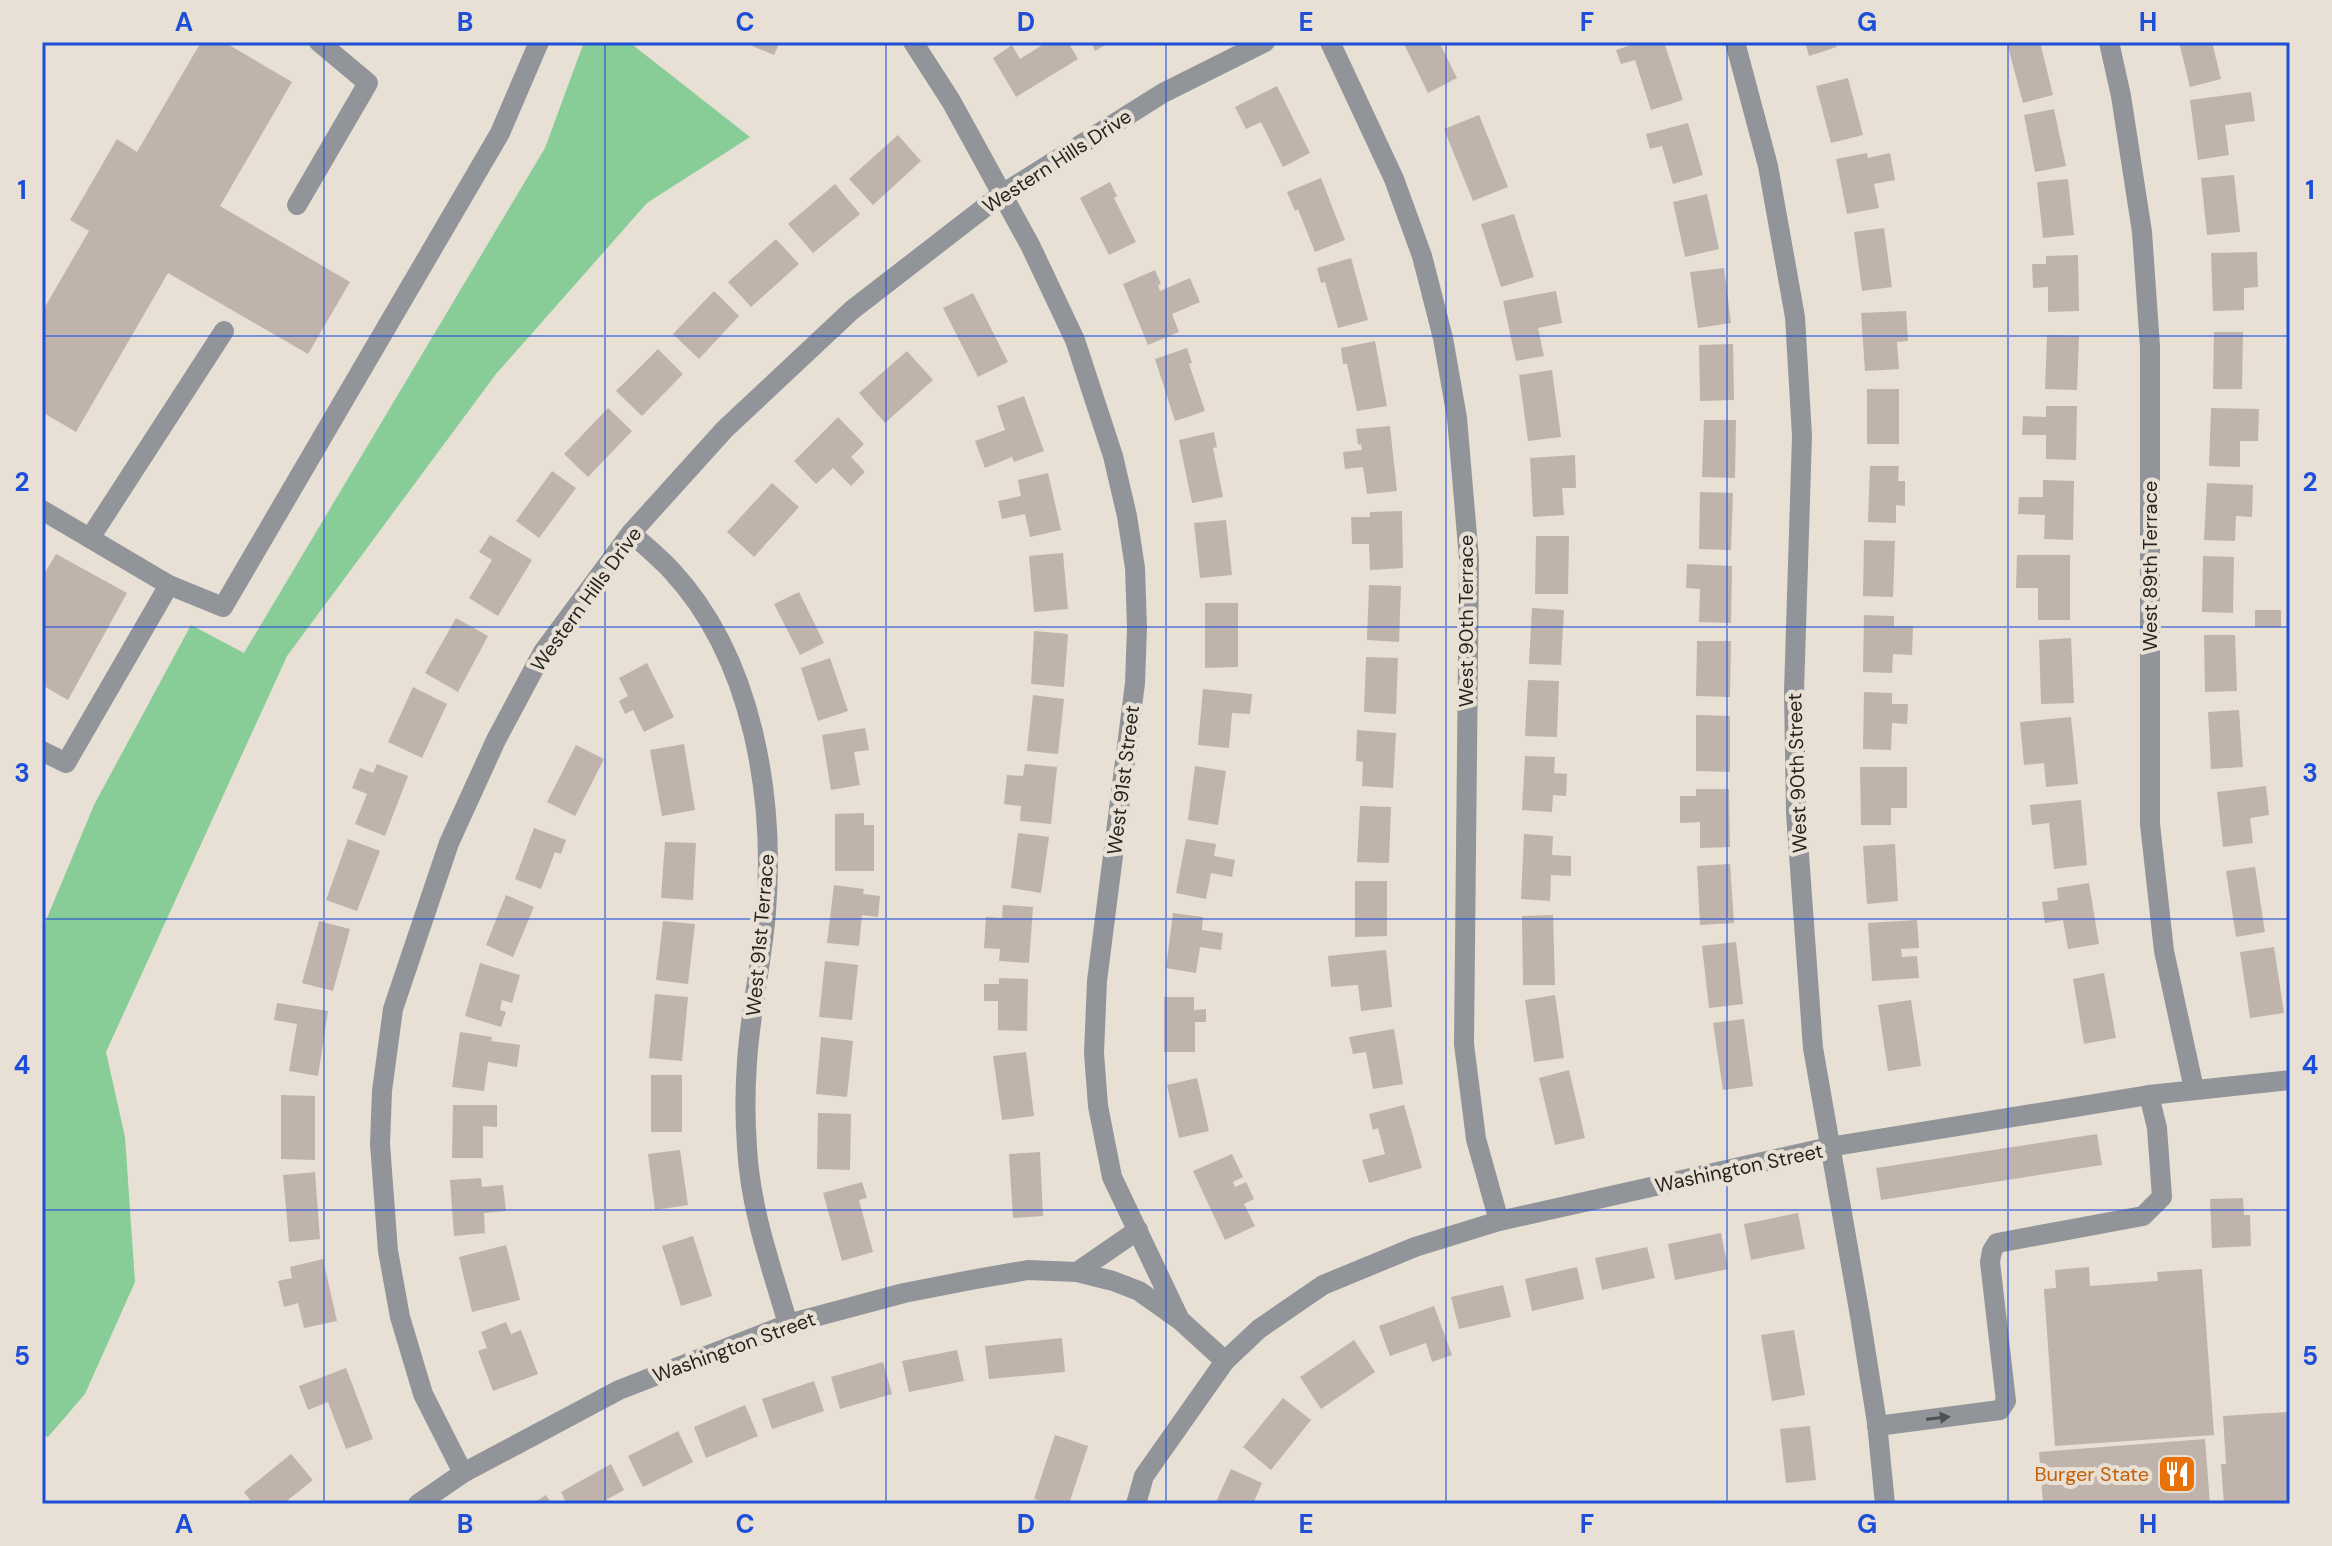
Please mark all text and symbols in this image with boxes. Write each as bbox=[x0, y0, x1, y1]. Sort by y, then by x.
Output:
text: A bbox=[175, 5, 193, 39]
text: B bbox=[457, 5, 473, 39]
text: C bbox=[735, 5, 755, 39]
text: D bbox=[1017, 5, 1035, 39]
text: E bbox=[1298, 5, 1314, 39]
text: F bbox=[1580, 5, 1594, 39]
text: G bbox=[1857, 5, 1877, 39]
text: H bbox=[2139, 5, 2157, 39]
street label: Western Hills Drive bbox=[978, 103, 1136, 219]
text: 1 bbox=[17, 173, 27, 207]
text: 1 bbox=[2305, 173, 2315, 207]
text: 2 bbox=[14, 465, 30, 499]
text: 2 bbox=[2302, 465, 2318, 499]
street label: West 89th Terrace bbox=[2137, 481, 2163, 651]
street label: Western Hills Drive bbox=[525, 522, 647, 676]
street label: West 90th Terrace bbox=[1453, 535, 1479, 707]
street label: West 90th Street bbox=[1781, 692, 1813, 853]
street label: West 91st Street bbox=[1101, 704, 1145, 856]
text: 3 bbox=[14, 756, 30, 790]
text: 3 bbox=[2302, 756, 2318, 790]
street label: West 91st Terrace bbox=[740, 853, 780, 1017]
text: 4 bbox=[14, 1048, 30, 1082]
text: 4 bbox=[2302, 1048, 2318, 1082]
street label: Washington Street bbox=[1653, 1137, 1826, 1199]
street label: Washington Street bbox=[649, 1305, 819, 1388]
text: 5 bbox=[14, 1339, 30, 1373]
text: 5 bbox=[2302, 1339, 2318, 1373]
one-way arrow bbox=[1926, 1411, 1951, 1424]
restaurant icon: Burger State bbox=[2156, 1453, 2198, 1495]
place label: Burger State bbox=[2035, 1461, 2149, 1487]
text: A bbox=[175, 1507, 193, 1541]
text: B bbox=[457, 1507, 473, 1541]
text: C bbox=[735, 1507, 755, 1541]
text: D bbox=[1017, 1507, 1035, 1541]
text: E bbox=[1298, 1507, 1314, 1541]
text: F bbox=[1580, 1507, 1594, 1541]
text: G bbox=[1857, 1507, 1877, 1541]
text: H bbox=[2139, 1507, 2157, 1541]

